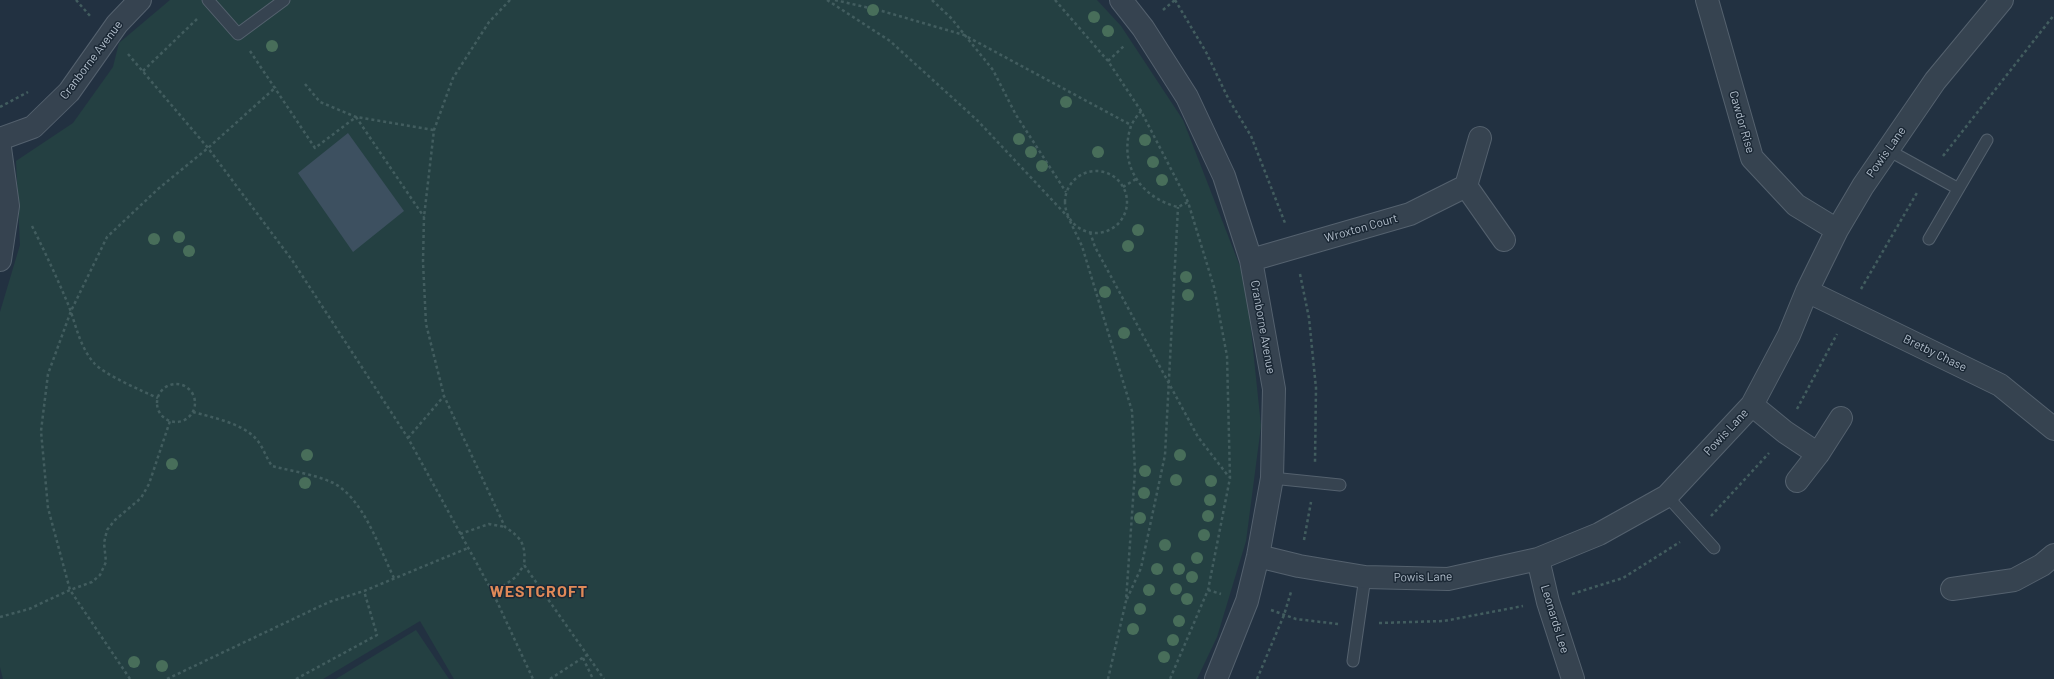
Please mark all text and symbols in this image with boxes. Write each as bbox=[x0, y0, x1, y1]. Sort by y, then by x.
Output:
street label: Cranborne Avenue bbox=[57, 18, 125, 102]
street label: Cawdor Rise bbox=[1726, 89, 1758, 155]
street label: Powis Lane bbox=[1863, 124, 1909, 180]
street label: Wroxton Court bbox=[1323, 211, 1399, 245]
street label: Cranborne Avenue bbox=[1248, 279, 1278, 375]
street label: Bretby Chase bbox=[1901, 331, 1969, 375]
street label: Powis Lane bbox=[1701, 406, 1751, 458]
street label: Powis Lane bbox=[1393, 569, 1453, 585]
district label: WESTCROFT bbox=[490, 582, 588, 602]
street label: Leonards Lee bbox=[1538, 583, 1572, 655]

